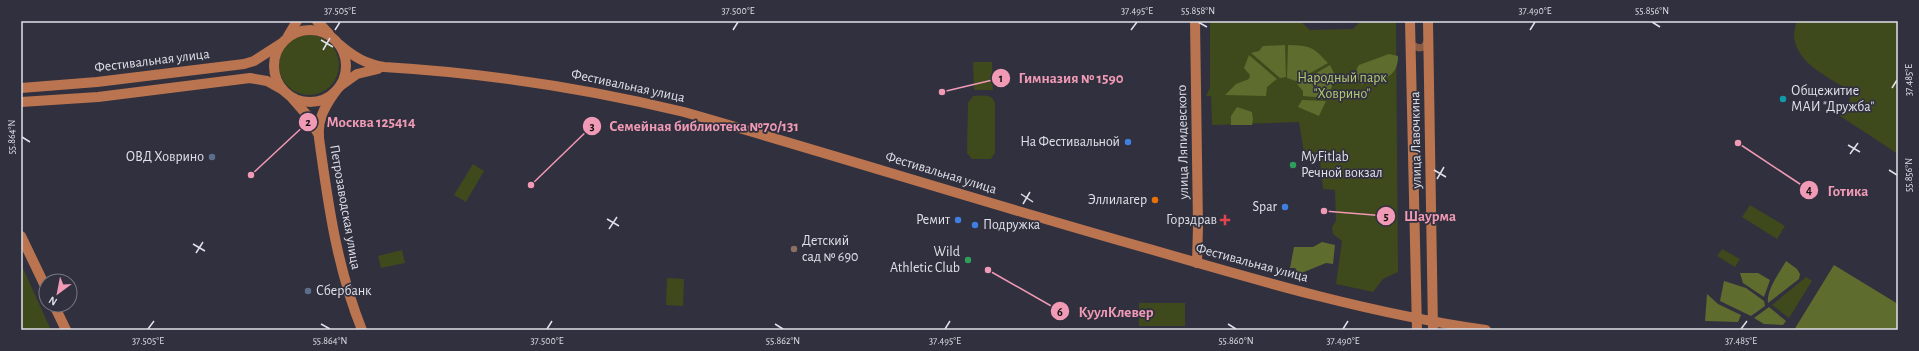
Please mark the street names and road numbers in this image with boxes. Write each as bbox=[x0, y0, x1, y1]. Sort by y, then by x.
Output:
street label: Фестивальная улица bbox=[94, 47, 211, 75]
street label: Фестивальная улица bbox=[570, 67, 687, 105]
street label: улица Ляпидевского bbox=[1175, 84, 1191, 200]
street label: улица Лавочкина bbox=[1408, 91, 1424, 190]
street label: Петрозаводская улица bbox=[327, 144, 363, 271]
street label: Фестивальная улица bbox=[884, 149, 999, 197]
street label: Фестивальная улица bbox=[1194, 241, 1310, 285]

